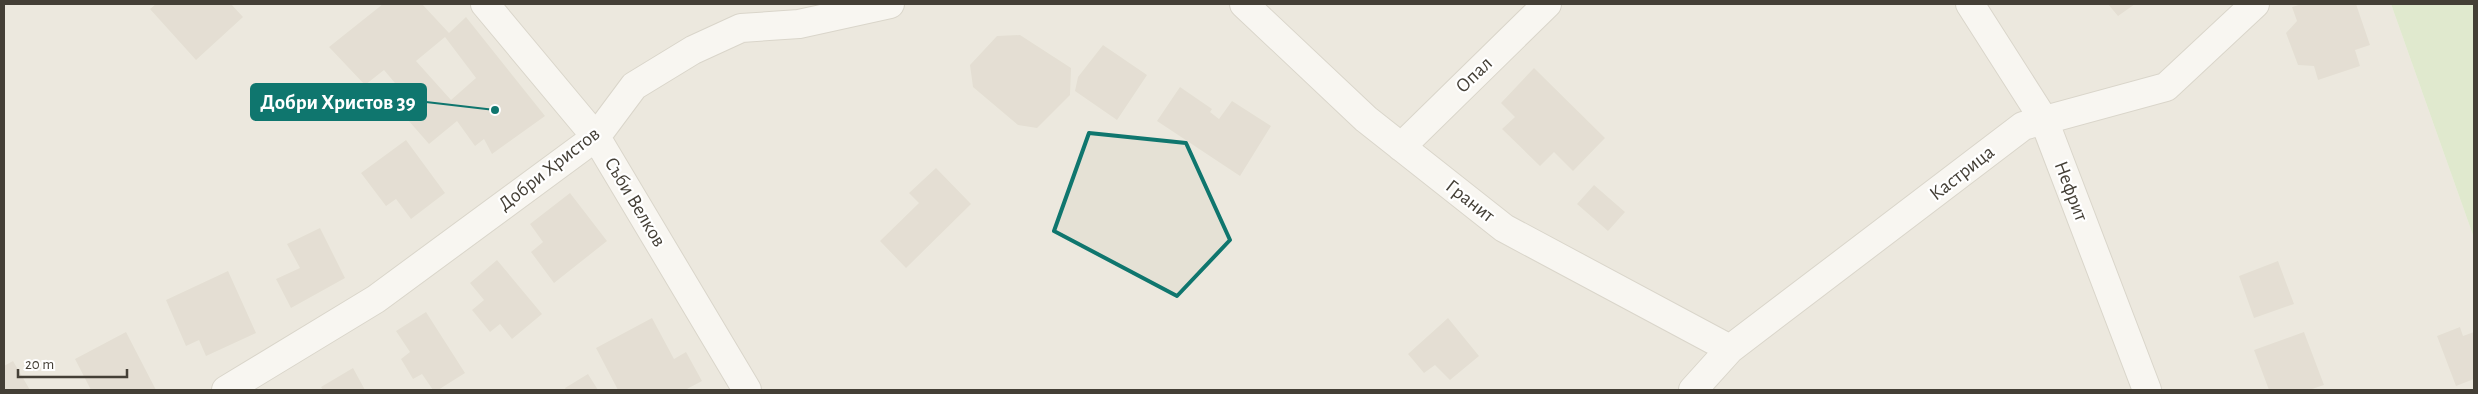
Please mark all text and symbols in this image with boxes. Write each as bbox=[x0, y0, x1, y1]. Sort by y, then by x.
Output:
street label: Опал bbox=[1452, 53, 1496, 97]
callout: Добри Христов 39 bbox=[251, 84, 426, 120]
text: Добри Христов 39 bbox=[260, 92, 416, 113]
street label: Добри Христов bbox=[495, 123, 603, 215]
street label: Кастрица bbox=[1926, 142, 1998, 204]
street label: Съби Велков bbox=[600, 154, 670, 250]
street label: Нефрит bbox=[2050, 158, 2092, 225]
street label: Гранит bbox=[1442, 176, 1499, 227]
scale bar bbox=[18, 346, 126, 378]
text: 20 m bbox=[25, 357, 54, 372]

